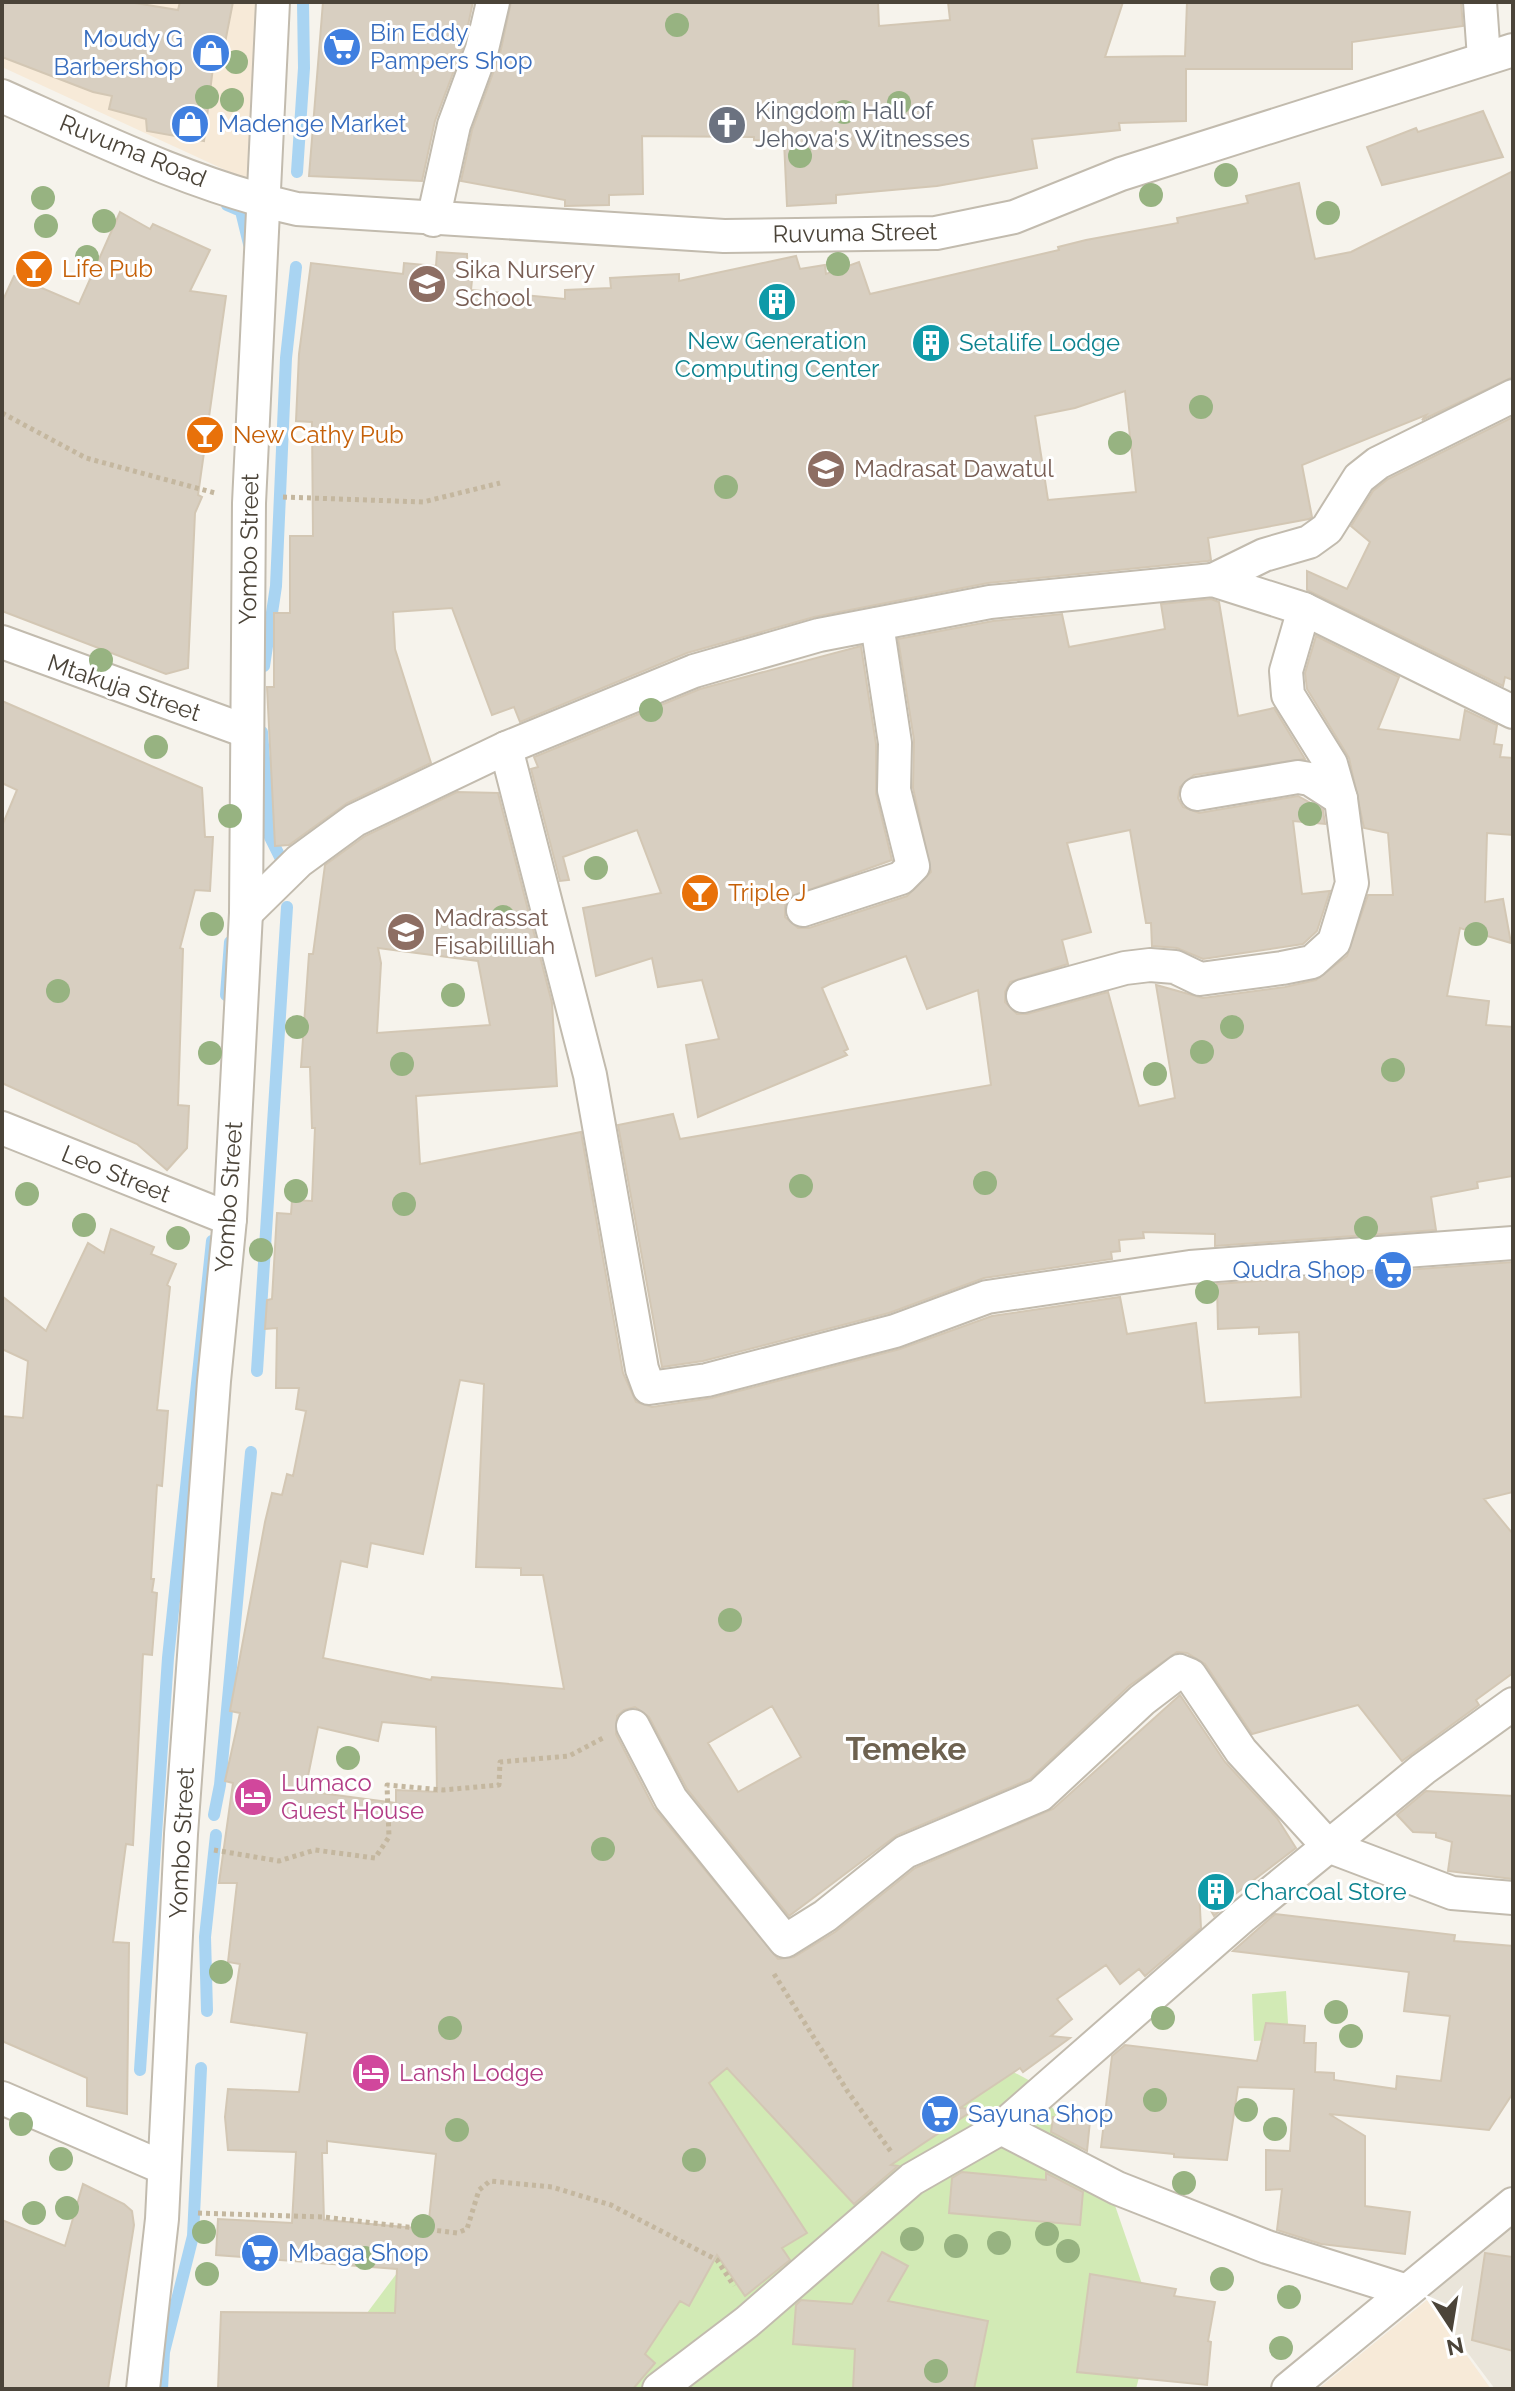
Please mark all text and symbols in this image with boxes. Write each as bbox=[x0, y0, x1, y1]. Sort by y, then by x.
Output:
place label: Bin Eddy Pampers Shop bbox=[370, 18, 533, 75]
place label: Moudy G Barbershop bbox=[54, 24, 183, 81]
supermarket icon: Bin Eddy Pampers Shop bbox=[321, 26, 363, 68]
shop icon: Moudy G Barbershop bbox=[190, 32, 232, 74]
place label: Kingdom Hall of Jehova's Witnesses bbox=[755, 96, 970, 153]
shop icon: Madenge Market bbox=[169, 103, 211, 145]
church icon: Kingdom Hall of Jehova's Witnesses bbox=[706, 104, 748, 146]
street label: Ruvuma Road bbox=[56, 108, 211, 193]
place label: Madenge Market bbox=[218, 109, 407, 138]
street label: Ruvuma Street bbox=[772, 217, 938, 248]
bar icon: Life Pub bbox=[13, 248, 55, 290]
place label: Life Pub bbox=[62, 254, 153, 283]
place label: Sika Nursery School bbox=[455, 255, 595, 312]
school or university icon: Sika Nursery School bbox=[406, 263, 448, 305]
building icon: New Generation Computing Center bbox=[756, 281, 798, 323]
building icon: Setalife Lodge bbox=[910, 322, 952, 364]
place label: New Generation Computing Center bbox=[675, 326, 880, 383]
place label: Setalife Lodge bbox=[959, 328, 1120, 357]
bar icon: New Cathy Pub bbox=[184, 414, 226, 456]
place label: New Cathy Pub bbox=[233, 420, 404, 449]
school or university icon: Madrasat Dawatul bbox=[805, 448, 847, 490]
place label: Madrasat Dawatul bbox=[854, 454, 1054, 483]
street label: Yombo Street bbox=[233, 473, 264, 625]
street label: Mtakuja Street bbox=[44, 648, 205, 727]
bar icon: Triple J bbox=[679, 872, 721, 914]
place label: Triple J bbox=[728, 878, 807, 907]
place label: Madrassat Fisabililliah bbox=[434, 903, 555, 960]
school or university icon: Madrassat Fisabililliah bbox=[385, 911, 427, 953]
street label: Yombo Street bbox=[209, 1120, 248, 1274]
street label: Leo Street bbox=[58, 1139, 175, 1208]
supermarket icon: Qudra Shop bbox=[1372, 1249, 1414, 1291]
place label: Qudra Shop bbox=[1233, 1255, 1365, 1284]
district label: Temeke bbox=[846, 1730, 966, 1767]
street label: Yombo Street bbox=[163, 1767, 200, 1919]
place label: Lumaco Guest House bbox=[281, 1768, 424, 1825]
hotel icon: Lumaco Guest House bbox=[232, 1776, 274, 1818]
building icon: Charcoal Store bbox=[1195, 1871, 1237, 1913]
place label: Charcoal Store bbox=[1244, 1877, 1407, 1906]
hotel icon: Lansh Lodge bbox=[350, 2052, 392, 2094]
place label: Lansh Lodge bbox=[399, 2058, 544, 2087]
supermarket icon: Sayuna Shop bbox=[919, 2093, 961, 2135]
place label: Sayuna Shop bbox=[968, 2099, 1113, 2128]
supermarket icon: Mbaga Shop bbox=[239, 2232, 281, 2274]
place label: Mbaga Shop bbox=[288, 2238, 429, 2267]
north arrow bbox=[1411, 2287, 1491, 2367]
text: N bbox=[1444, 2332, 1466, 2361]

